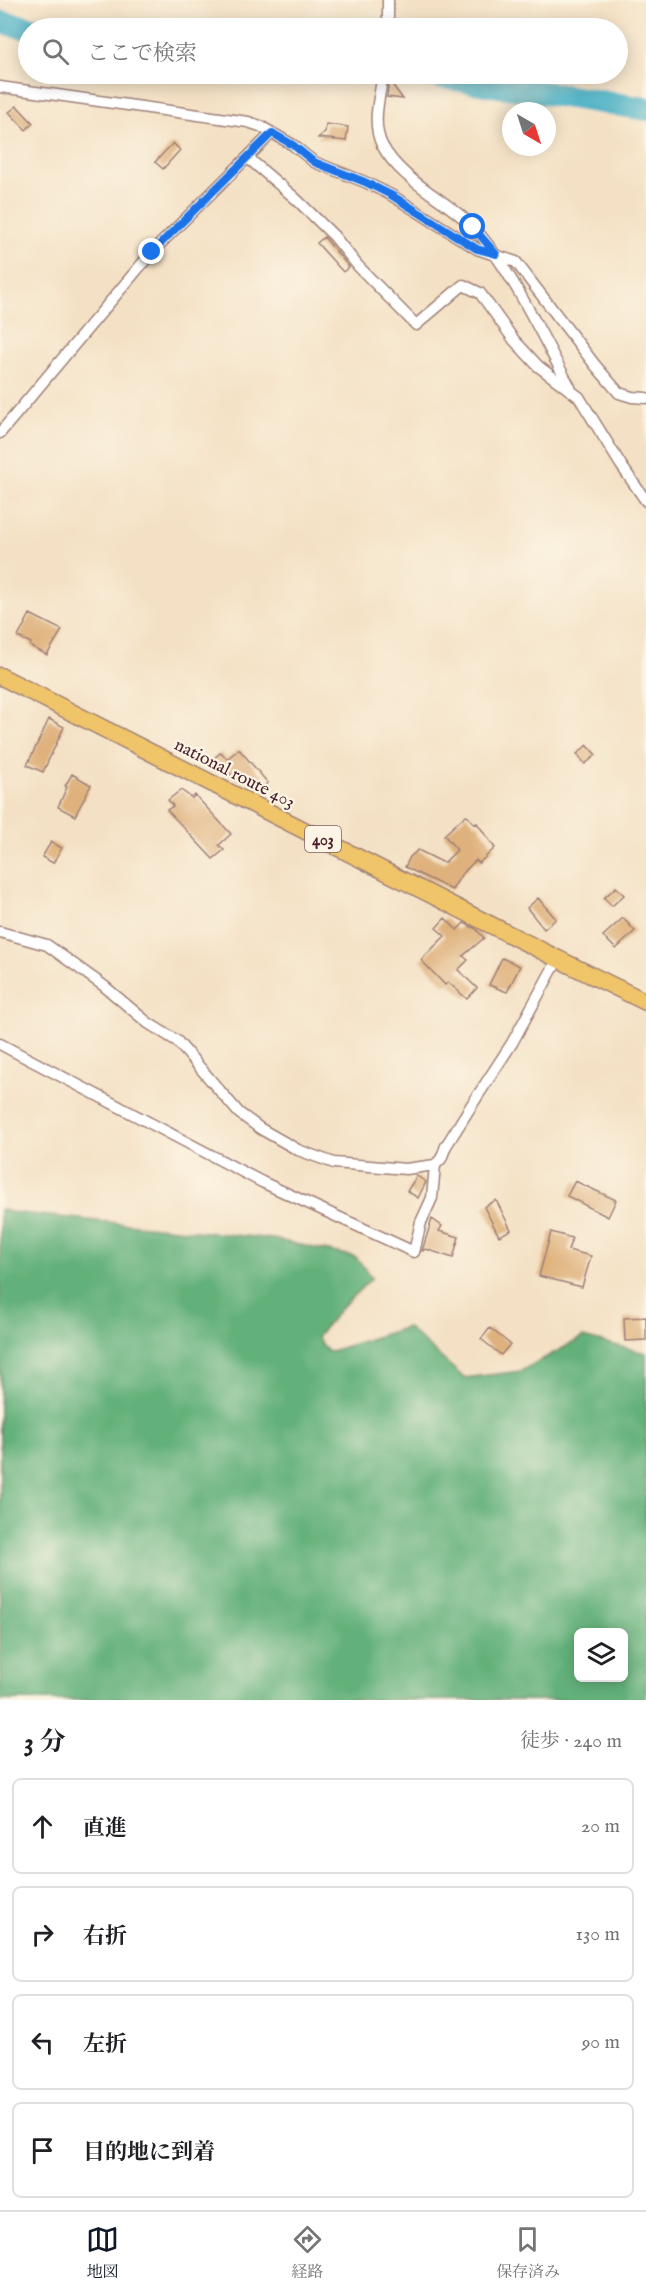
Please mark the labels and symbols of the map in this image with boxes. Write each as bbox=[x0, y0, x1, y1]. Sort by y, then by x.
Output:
north arrow bbox=[502, 102, 556, 156]
route start bbox=[459, 213, 485, 239]
route end bbox=[138, 238, 164, 264]
street label: national route 403 bbox=[170, 734, 299, 815]
road number: 403 bbox=[305, 826, 341, 852]

